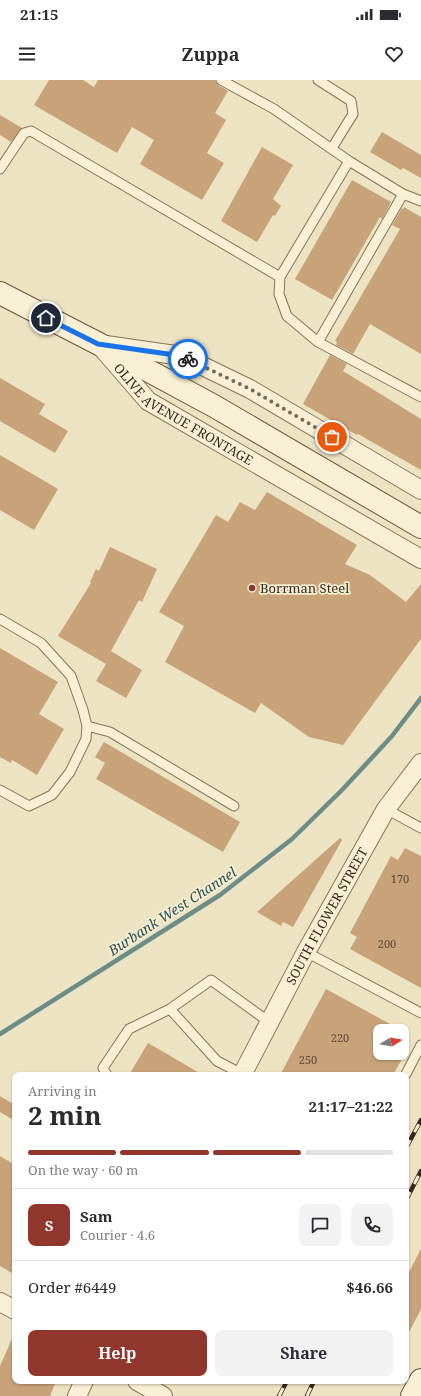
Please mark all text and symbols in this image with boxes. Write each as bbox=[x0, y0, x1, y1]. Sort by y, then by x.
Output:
text: 21:15 bbox=[20, 4, 58, 24]
text: Zuppa bbox=[181, 42, 240, 66]
icon: menu bbox=[16, 43, 38, 65]
icon: heart bbox=[383, 43, 405, 65]
pin bbox=[29, 301, 63, 335]
icon: home bbox=[35, 307, 57, 329]
courier bbox=[168, 339, 208, 379]
icon: bike bbox=[177, 348, 199, 370]
street label: OLIVE AVENUE FRONTAGE bbox=[110, 359, 256, 469]
pin bbox=[315, 420, 349, 454]
icon: bag bbox=[321, 426, 343, 448]
place label: Borrman Steel bbox=[260, 579, 349, 597]
marker: Borrman Steel bbox=[247, 583, 257, 593]
street label: SOUTH FLOWER STREET bbox=[282, 844, 372, 988]
water label: Burbank West Channel bbox=[103, 862, 240, 960]
house number: 170 bbox=[391, 871, 409, 886]
house number: 200 bbox=[378, 936, 396, 951]
north arrow bbox=[373, 1024, 409, 1060]
map controls bbox=[373, 1024, 409, 1060]
house number: 220 bbox=[331, 1030, 349, 1045]
house number: 250 bbox=[299, 1052, 317, 1067]
text: Arriving in bbox=[28, 1082, 97, 1100]
text: 21:17–21:22 bbox=[309, 1096, 393, 1116]
text: 2 min bbox=[28, 1097, 102, 1133]
text: On the way · 60 m bbox=[28, 1161, 138, 1179]
button: chat bbox=[299, 1204, 341, 1246]
button: phone bbox=[351, 1204, 393, 1246]
text: Sam bbox=[80, 1206, 112, 1226]
text: S bbox=[45, 1215, 53, 1235]
text: Courier · 4.6 bbox=[80, 1226, 155, 1244]
text: Order #6449 bbox=[28, 1277, 116, 1297]
text: $46.66 bbox=[346, 1277, 393, 1297]
button: Help bbox=[28, 1330, 207, 1376]
button: Share bbox=[215, 1330, 393, 1376]

